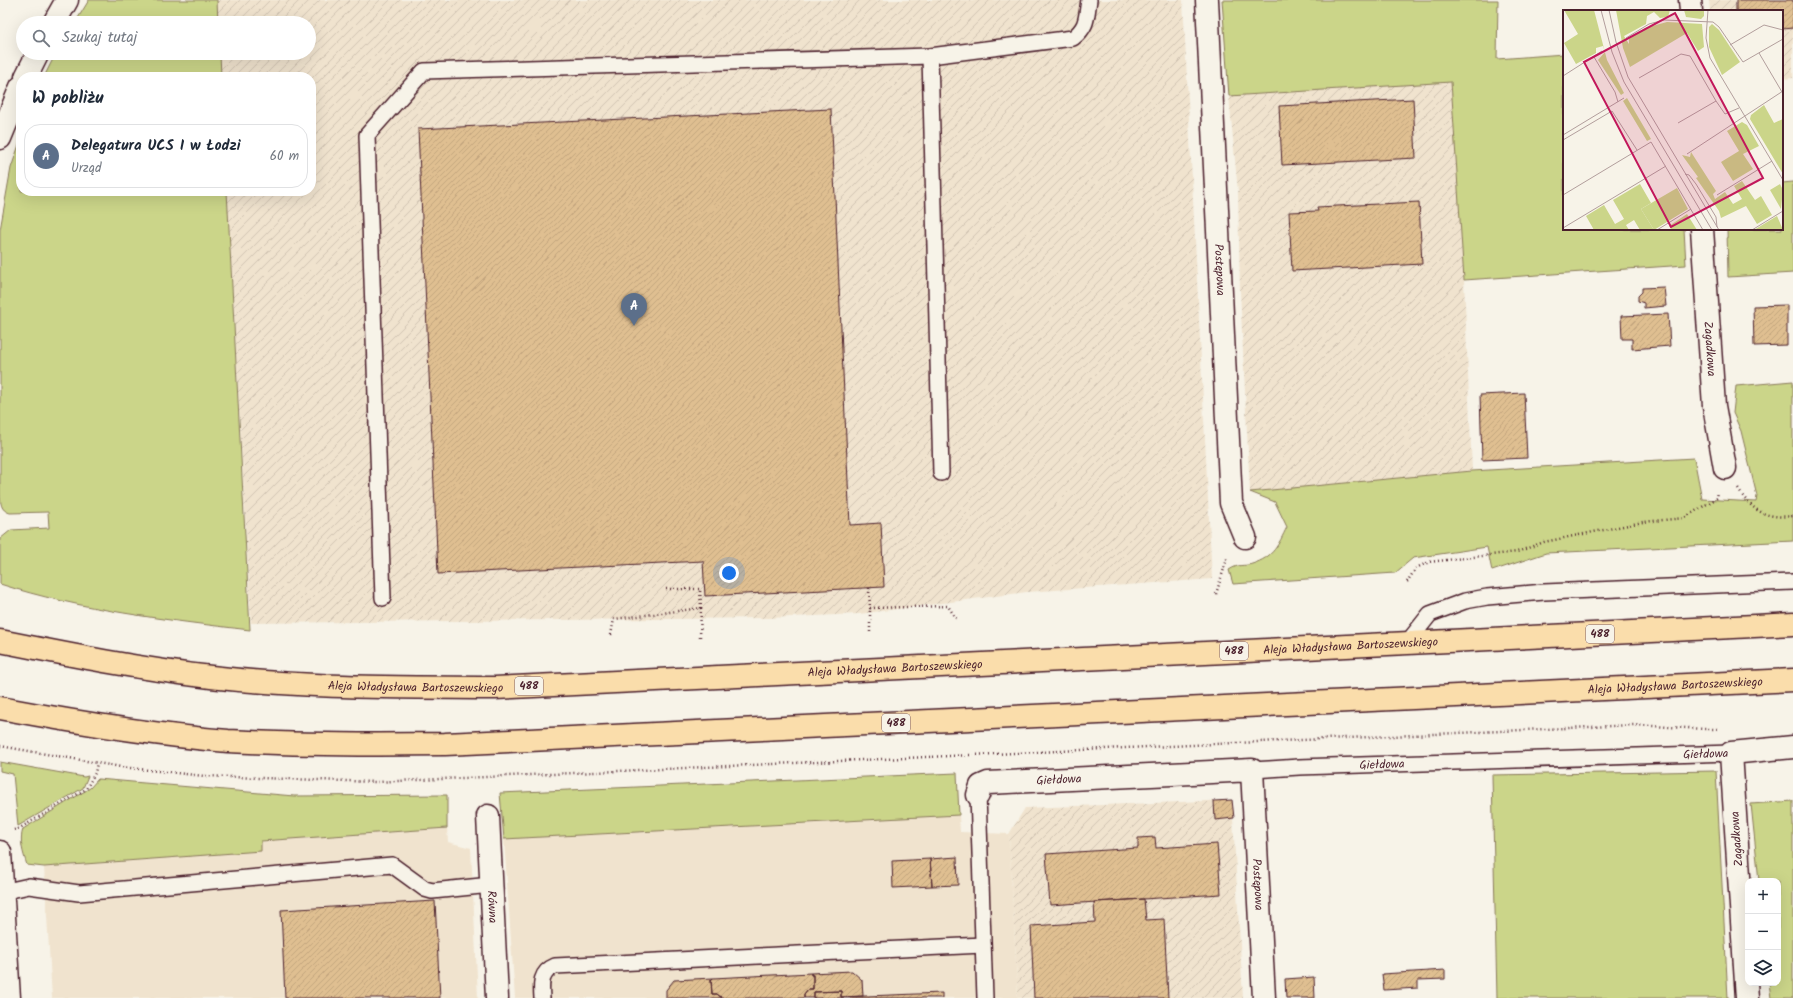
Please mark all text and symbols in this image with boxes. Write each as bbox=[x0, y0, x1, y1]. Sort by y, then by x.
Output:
inset map bbox=[1563, 10, 1783, 230]
search box bbox=[16, 16, 316, 60]
text: Szukaj tutaj bbox=[62, 26, 137, 50]
icon: search bbox=[30, 27, 52, 49]
text: W pobliżu bbox=[32, 85, 103, 112]
text: Delegatura UCS I w Łodzi bbox=[71, 134, 241, 158]
text: A bbox=[42, 146, 50, 167]
text: 60 m bbox=[270, 146, 299, 167]
text: Urząd bbox=[71, 158, 101, 179]
street label: Postępowa bbox=[1209, 243, 1231, 296]
pin: A bbox=[621, 293, 647, 326]
street label: Zagadkowa bbox=[1699, 321, 1721, 377]
your location bbox=[719, 563, 739, 583]
road number: 488 bbox=[1586, 625, 1614, 643]
street label: Aleja Władysława Bartoszewskiego bbox=[1262, 632, 1439, 660]
road number: 488 bbox=[1220, 642, 1248, 660]
street label: Aleja Władysława Bartoszewskiego bbox=[807, 654, 983, 682]
street label: Aleja Władysława Bartoszewskiego bbox=[1587, 672, 1763, 699]
street label: Aleja Władysława Bartoszewskiego bbox=[328, 676, 504, 698]
road number: 488 bbox=[515, 677, 543, 695]
road number: 488 bbox=[882, 714, 910, 732]
street label: Giełdowa bbox=[1683, 744, 1729, 764]
street label: Giełdowa bbox=[1359, 754, 1405, 775]
street label: Giełdowa bbox=[1036, 769, 1082, 790]
street label: Zagadkowa bbox=[1726, 810, 1748, 867]
street label: Postępowa bbox=[1247, 858, 1269, 911]
map controls bbox=[1745, 878, 1781, 986]
button: + bbox=[1745, 878, 1781, 914]
street label: Równa bbox=[482, 890, 503, 924]
button: − bbox=[1745, 914, 1781, 950]
button: layers bbox=[1745, 950, 1781, 986]

